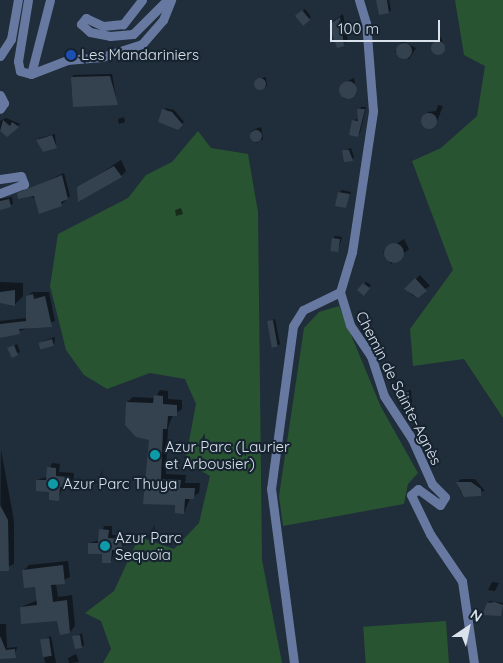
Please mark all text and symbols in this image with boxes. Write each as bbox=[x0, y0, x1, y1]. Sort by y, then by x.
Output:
scale bar bbox=[333, 10, 443, 42]
text: 100 m bbox=[338, 19, 379, 38]
place label: Les Mandariniers bbox=[81, 46, 199, 64]
marker: Les Mandariniers bbox=[65, 49, 77, 61]
street label: Chemin de Sainte-Agnès bbox=[352, 308, 446, 468]
place label: Azur Parc (Laurier et Arbousier) bbox=[165, 437, 290, 472]
marker: Azur Parc (Laurier et Arbousier) bbox=[149, 449, 161, 461]
place label: Azur Parc Thuya bbox=[63, 475, 177, 493]
marker: Azur Parc Thuya bbox=[47, 478, 59, 490]
place label: Azur Parc Sequoïa bbox=[115, 528, 181, 563]
marker: Azur Parc Sequoïa bbox=[99, 540, 111, 552]
north arrow bbox=[443, 603, 493, 653]
text: N bbox=[467, 605, 486, 626]

